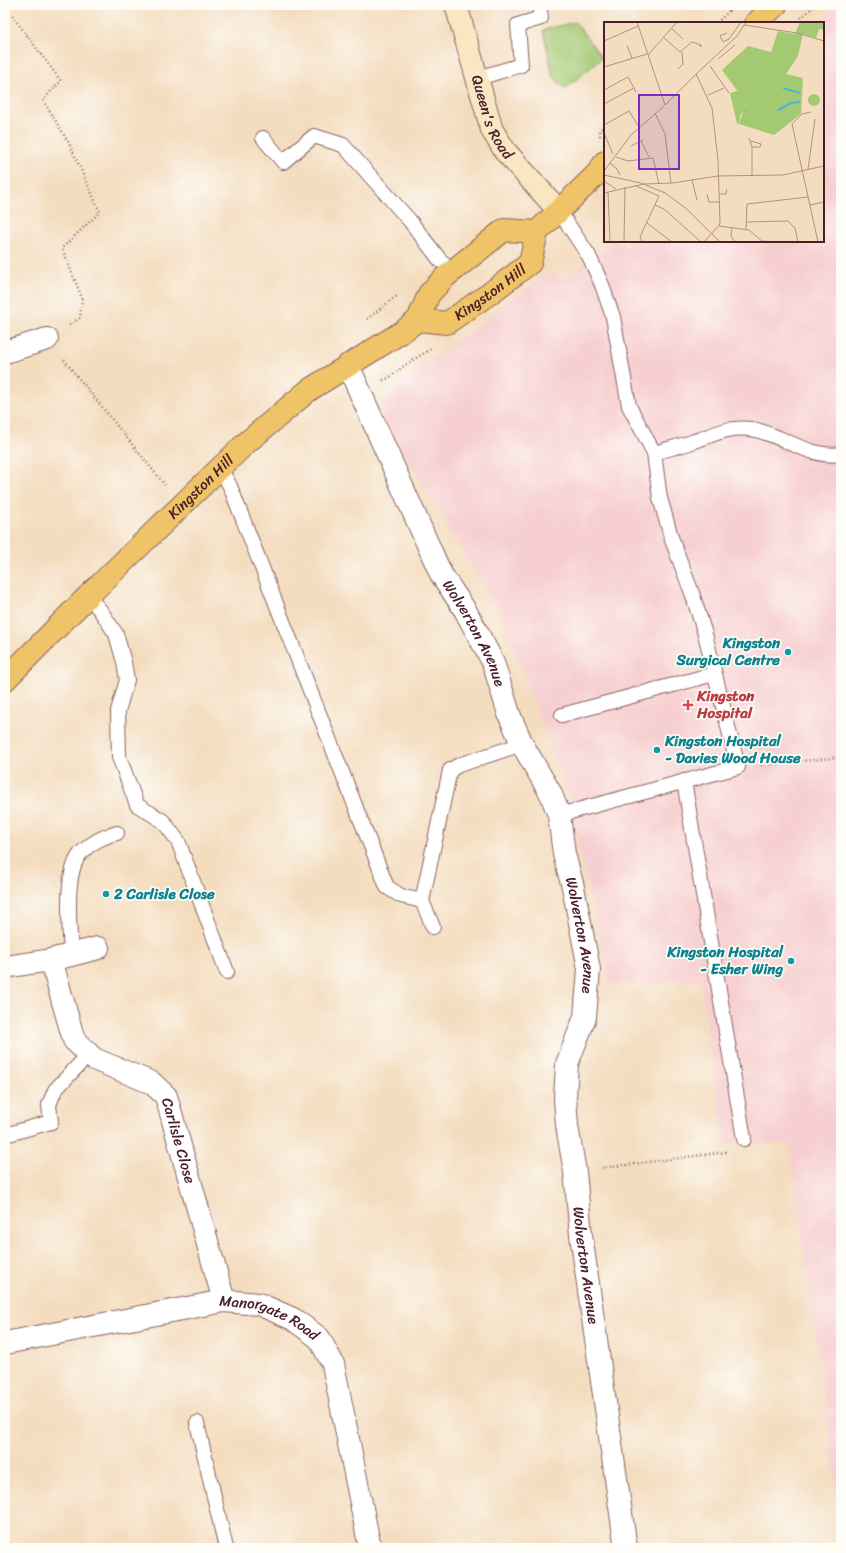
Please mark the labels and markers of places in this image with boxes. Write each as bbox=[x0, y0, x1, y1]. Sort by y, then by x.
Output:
place label: Kingston Surgical Centre bbox=[675, 630, 781, 673]
marker: Kingston Surgical Centre bbox=[783, 647, 793, 657]
place label: Kingston Hospital bbox=[696, 683, 755, 726]
marker: Kingston Hospital bbox=[682, 699, 694, 711]
place label: Kingston Hospital - Davies Wood House bbox=[664, 728, 801, 771]
marker: Kingston Hospital - Davies Wood House bbox=[652, 745, 662, 755]
place label: 2 Carlisle Close bbox=[113, 881, 215, 907]
marker: 2 Carlisle Close bbox=[101, 889, 111, 899]
place label: Kingston Hospital - Esher Wing bbox=[666, 939, 784, 982]
marker: Kingston Hospital - Esher Wing bbox=[786, 956, 796, 966]

